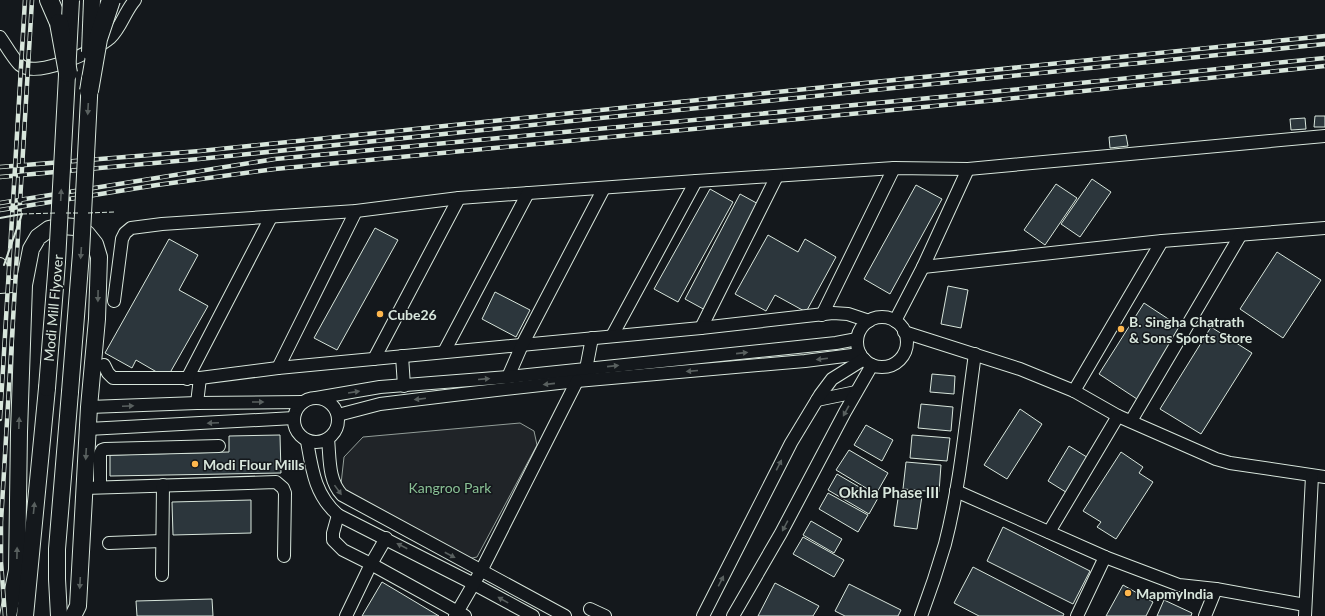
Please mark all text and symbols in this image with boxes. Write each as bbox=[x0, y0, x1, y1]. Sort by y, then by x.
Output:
one-way arrow bbox=[85, 103, 91, 116]
one-way arrow bbox=[58, 188, 64, 201]
one-way arrow bbox=[78, 247, 85, 259]
street label: Modi Mill Flyover bbox=[40, 254, 66, 362]
one-way arrow bbox=[95, 290, 101, 303]
place label: Cube26 bbox=[388, 306, 437, 323]
marker: Cube26 bbox=[375, 309, 385, 319]
place label: B. Singha Chatrath & Sons Sports Store bbox=[1129, 313, 1253, 346]
marker: B. Singha Chatrath & Sons Sports Store bbox=[1116, 324, 1126, 334]
one-way arrow bbox=[736, 350, 748, 356]
one-way arrow bbox=[815, 356, 828, 362]
one-way arrow bbox=[607, 363, 619, 370]
one-way arrow bbox=[686, 367, 698, 374]
one-way arrow bbox=[478, 376, 490, 383]
one-way arrow bbox=[543, 381, 555, 387]
one-way arrow bbox=[348, 389, 360, 395]
one-way arrow bbox=[414, 396, 426, 402]
one-way arrow bbox=[252, 399, 264, 406]
one-way arrow bbox=[122, 402, 134, 409]
one-way arrow bbox=[842, 405, 849, 417]
one-way arrow bbox=[16, 417, 23, 429]
one-way arrow bbox=[207, 419, 219, 426]
one-way arrow bbox=[83, 448, 90, 460]
place label: Modi Flour Mills bbox=[203, 456, 304, 473]
marker: Modi Flour Mills bbox=[190, 459, 200, 469]
one-way arrow bbox=[776, 459, 783, 471]
park label: Kangroo Park bbox=[409, 479, 492, 496]
district label: Okhla Phase III bbox=[839, 483, 939, 501]
one-way arrow bbox=[334, 485, 342, 495]
one-way arrow bbox=[31, 502, 38, 514]
one-way arrow bbox=[782, 520, 788, 531]
one-way arrow bbox=[396, 543, 408, 549]
one-way arrow bbox=[14, 547, 21, 559]
one-way arrow bbox=[444, 551, 456, 558]
one-way arrow bbox=[717, 575, 724, 587]
one-way arrow bbox=[76, 577, 83, 589]
place label: MapmyIndia bbox=[1136, 585, 1213, 602]
marker: MapmyIndia bbox=[1123, 588, 1133, 598]
one-way arrow bbox=[497, 596, 509, 603]

